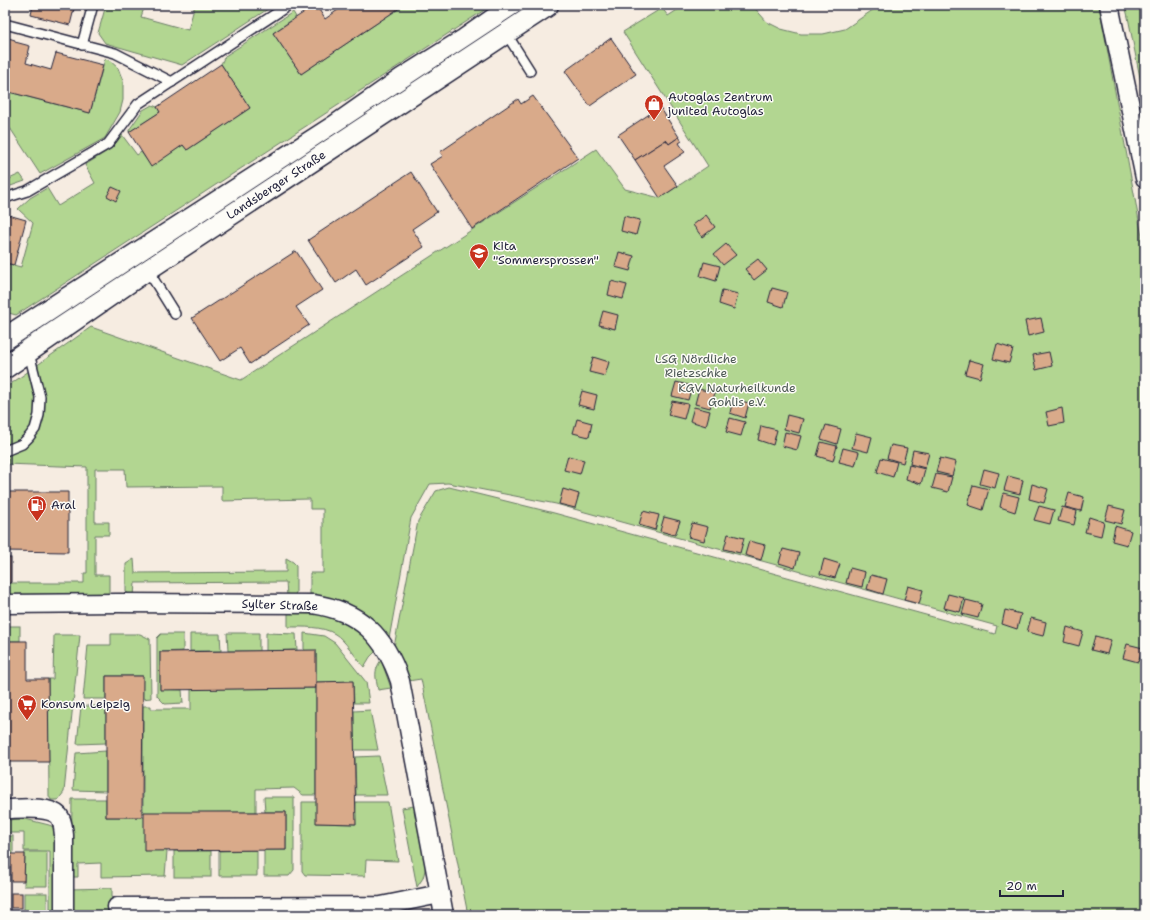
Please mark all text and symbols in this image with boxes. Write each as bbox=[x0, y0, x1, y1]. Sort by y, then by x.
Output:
place label: Autoglas Zentrum junited Autoglas bbox=[667, 89, 772, 119]
shop icon: Autoglas Zentrum junited Autoglas bbox=[643, 93, 665, 121]
street label: Landsberger Straße bbox=[223, 147, 329, 223]
place label: Kita "Sommersprossen" bbox=[493, 238, 599, 268]
school or university icon: Kita "Sommersprossen" bbox=[468, 242, 490, 270]
park label: LSG Nördliche Rietzschke bbox=[655, 351, 737, 381]
park label: KGV Naturheilkunde Gohlis e.V. bbox=[678, 380, 796, 410]
fuel station icon: Aral bbox=[26, 494, 48, 522]
place label: Aral bbox=[51, 497, 76, 513]
street label: Sylter Straße bbox=[241, 596, 319, 614]
supermarket icon: Konsum Leipzig bbox=[16, 693, 38, 721]
place label: Konsum Leipzig bbox=[41, 696, 130, 712]
scale bar bbox=[1000, 872, 1063, 898]
text: 20 m bbox=[1006, 878, 1037, 894]

